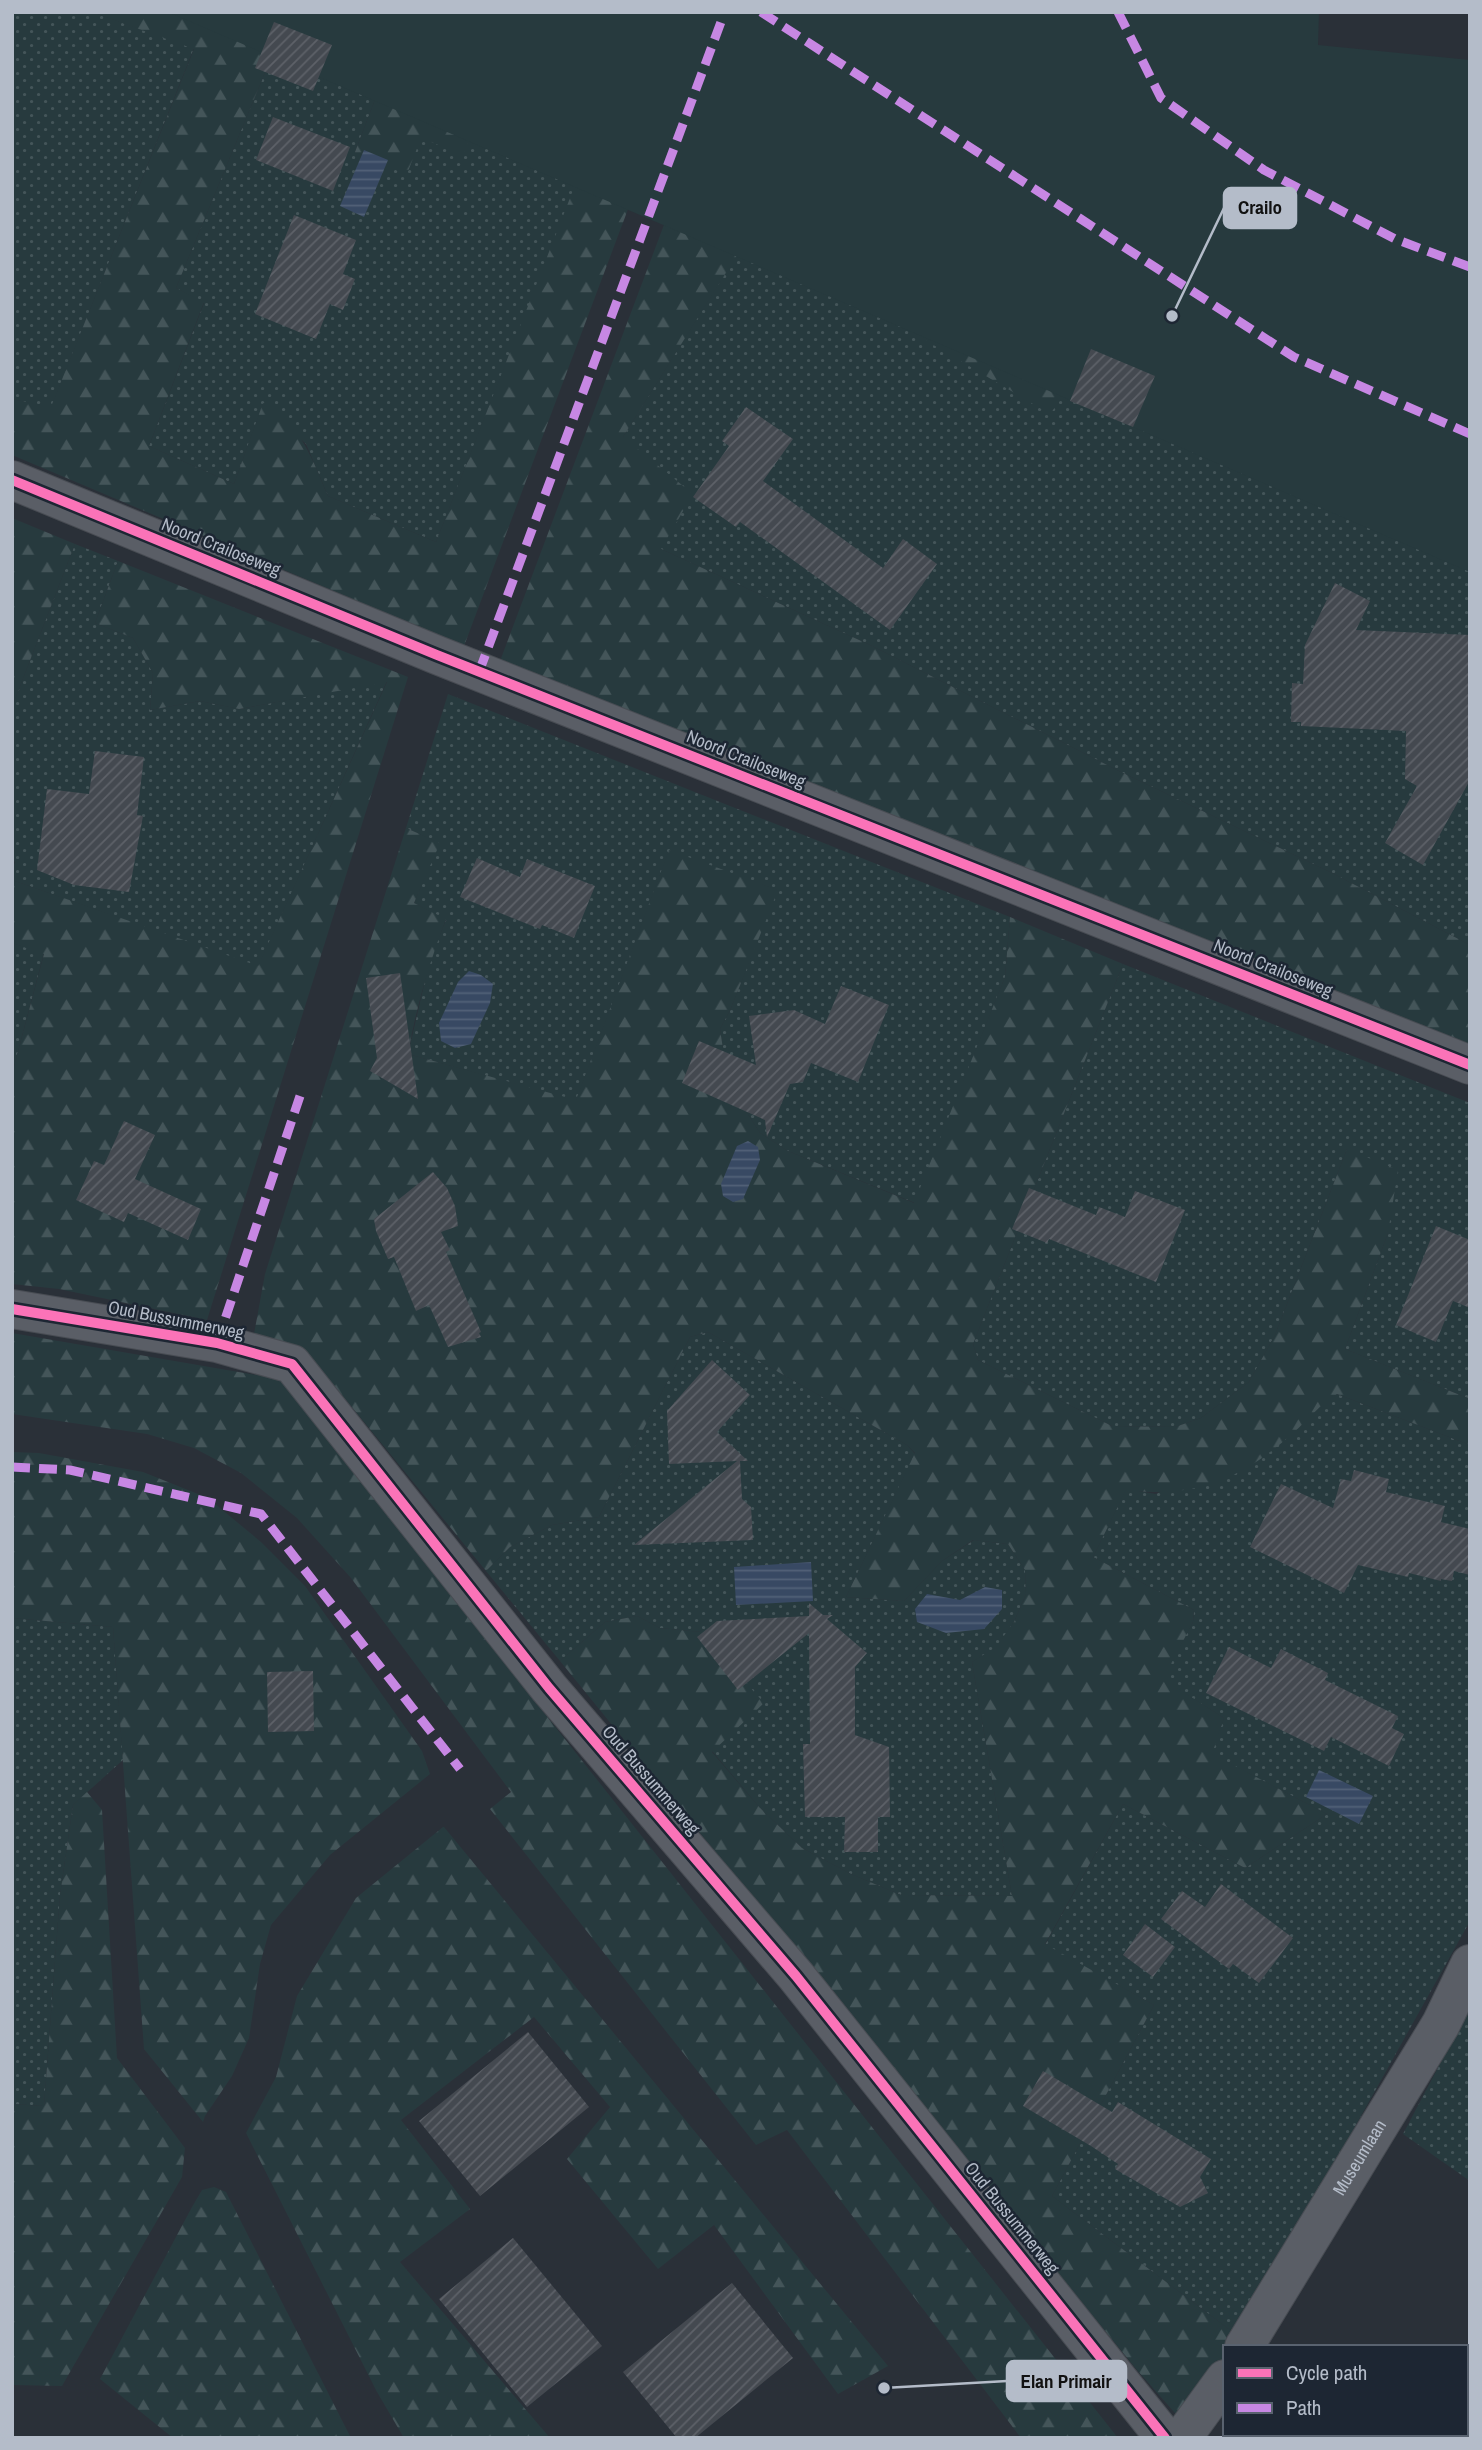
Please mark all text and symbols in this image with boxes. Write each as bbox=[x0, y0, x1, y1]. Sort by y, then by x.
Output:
callout: Crailo bbox=[1224, 188, 1296, 228]
text: Crailo bbox=[1238, 194, 1282, 220]
street label: Noord Crailoseweg bbox=[158, 511, 285, 582]
street label: Noord Crailoseweg bbox=[683, 723, 810, 794]
street label: Noord Crailoseweg bbox=[1210, 932, 1337, 1003]
street label: Oud Bussummerweg bbox=[106, 1294, 247, 1345]
street label: Oud Bussummerweg bbox=[597, 1719, 707, 1840]
street label: Museumlaan bbox=[1326, 2115, 1392, 2200]
street label: Oud Bussummerweg bbox=[959, 2156, 1066, 2280]
legend bbox=[1223, 2345, 1468, 2436]
text: Cycle path bbox=[1286, 2358, 1367, 2387]
callout: Elan Primair bbox=[1007, 2361, 1126, 2401]
text: Elan Primair bbox=[1021, 2368, 1111, 2394]
text: Path bbox=[1286, 2393, 1321, 2422]

